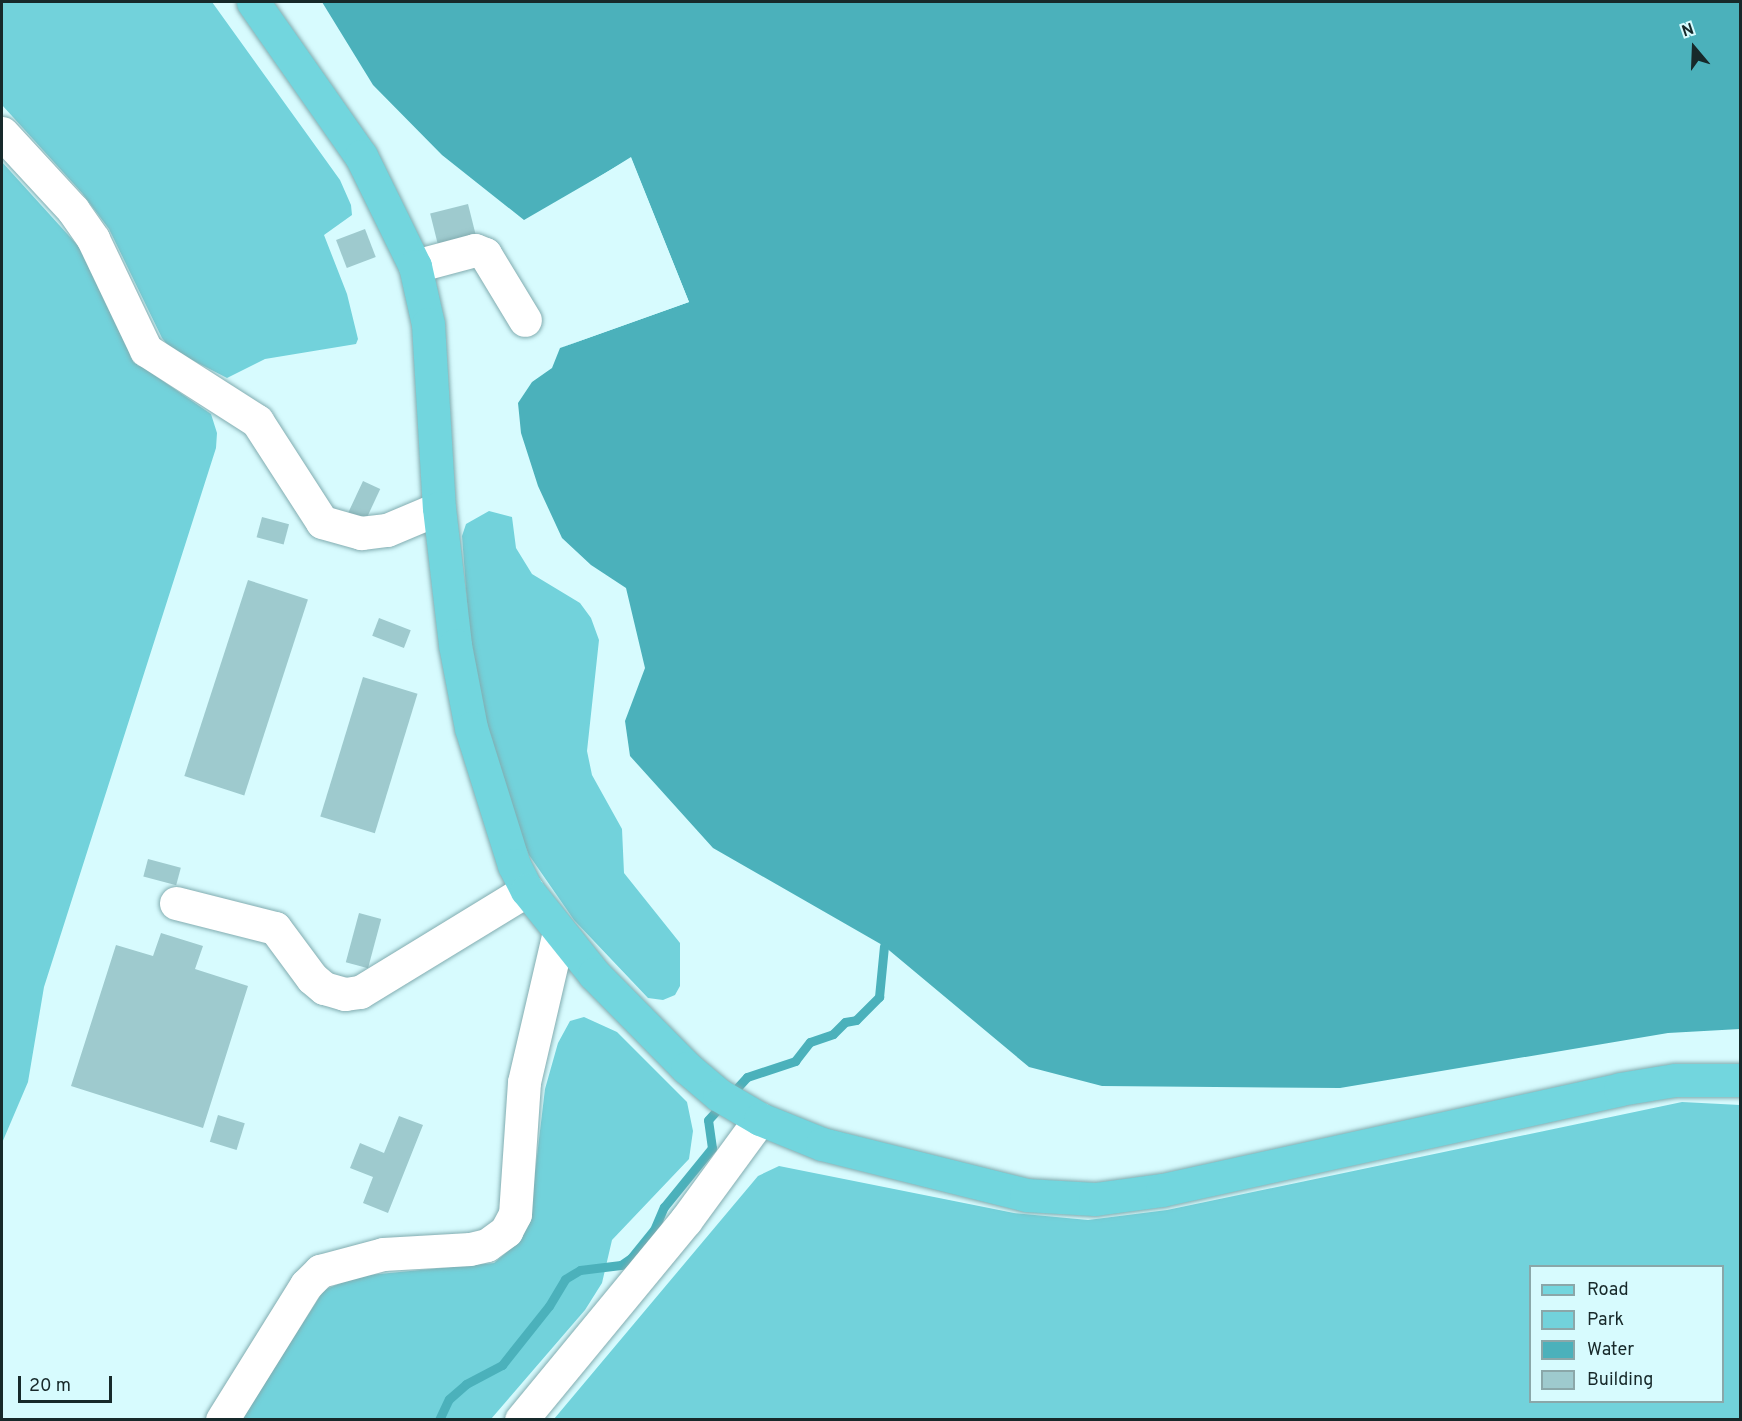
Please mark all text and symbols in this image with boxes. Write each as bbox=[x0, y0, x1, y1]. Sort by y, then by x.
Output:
north arrow bbox=[1664, 18, 1724, 78]
text: N bbox=[1679, 20, 1697, 42]
legend bbox=[1529, 1265, 1724, 1403]
text: Road bbox=[1587, 1279, 1629, 1302]
text: Park bbox=[1587, 1309, 1624, 1332]
text: Water bbox=[1587, 1339, 1634, 1362]
scale bar bbox=[21, 1364, 116, 1402]
text: Building bbox=[1587, 1369, 1653, 1392]
text: 20 m bbox=[29, 1375, 71, 1398]

